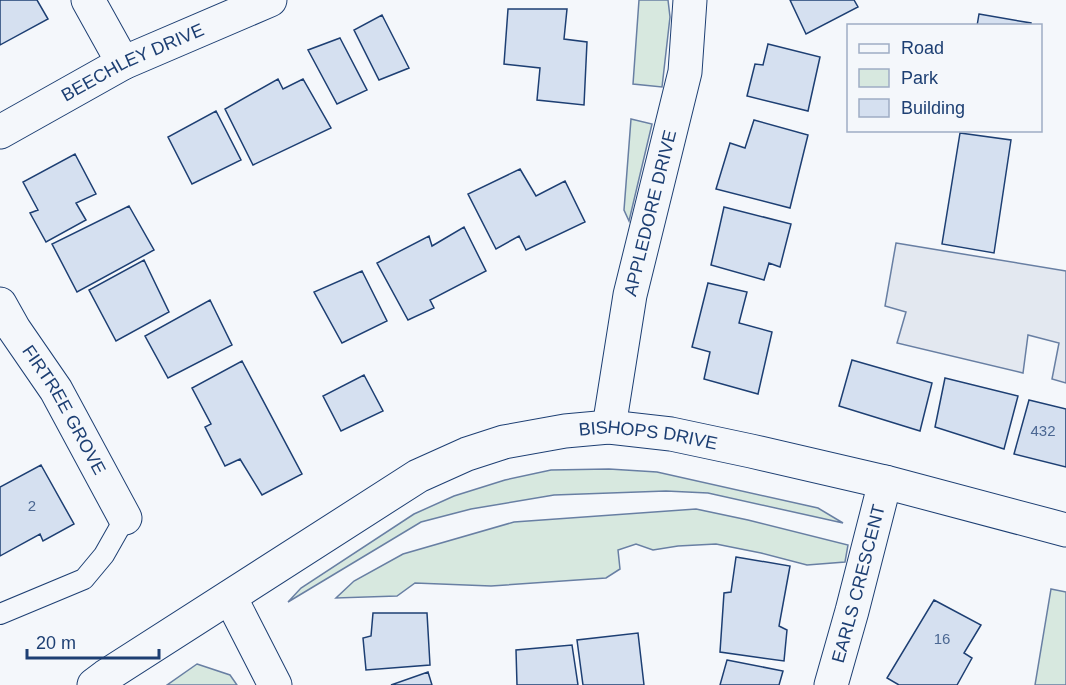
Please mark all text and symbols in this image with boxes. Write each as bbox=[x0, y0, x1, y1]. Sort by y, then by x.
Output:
street label: BEECHLEY DRIVE bbox=[58, 20, 207, 105]
legend bbox=[847, 24, 1042, 132]
text: Road bbox=[901, 38, 944, 58]
text: Park bbox=[901, 68, 939, 88]
text: Building bbox=[901, 98, 965, 118]
street label: APPLEDORE DRIVE bbox=[620, 128, 680, 298]
street label: FIRTREE GROVE bbox=[18, 341, 110, 478]
street label: BISHOPS DRIVE bbox=[578, 417, 719, 454]
house number: 432 bbox=[1030, 422, 1056, 439]
house number: 2 bbox=[28, 497, 36, 514]
street label: EARLS CRESCENT bbox=[828, 502, 889, 665]
scale bar bbox=[27, 622, 159, 660]
house number: 16 bbox=[934, 630, 950, 647]
text: 20 m bbox=[36, 633, 76, 653]

